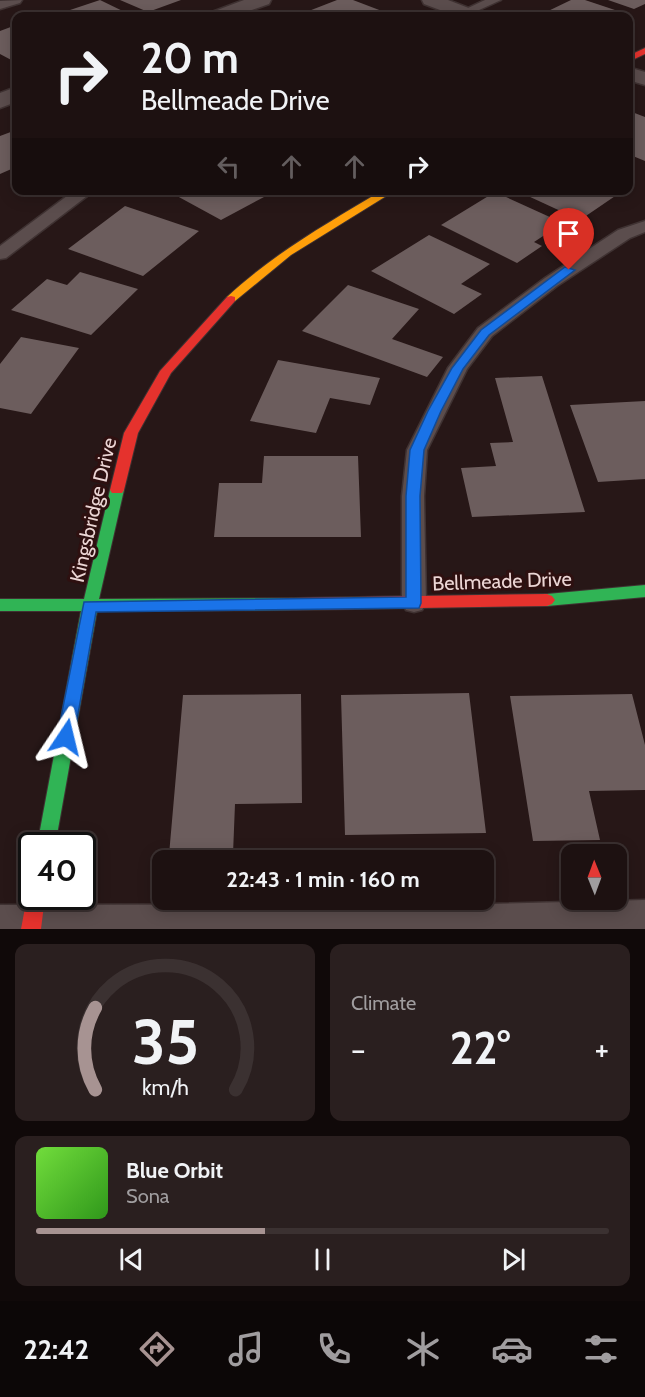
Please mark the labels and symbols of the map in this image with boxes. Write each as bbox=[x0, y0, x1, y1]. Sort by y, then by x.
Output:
pin bbox=[543, 208, 594, 270]
street label: Kingsbridge Drive bbox=[65, 435, 121, 585]
street label: Bellmeade Drive bbox=[432, 567, 572, 595]
position arrow bbox=[34, 705, 98, 769]
speed limit sign: 40 bbox=[18, 832, 96, 910]
north arrow bbox=[561, 844, 627, 910]

